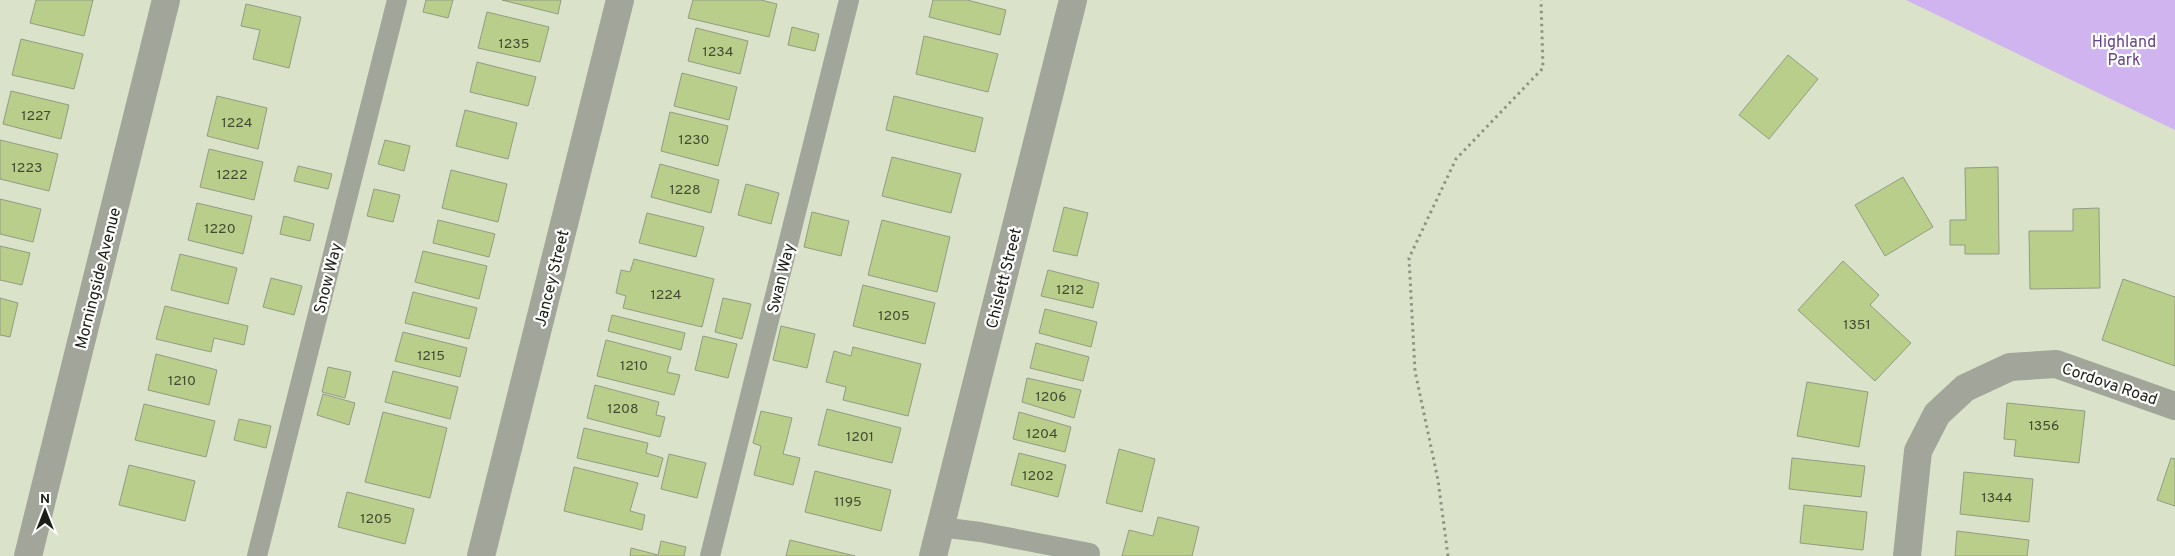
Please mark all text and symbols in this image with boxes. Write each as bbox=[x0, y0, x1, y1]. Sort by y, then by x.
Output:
park label: Highland Park bbox=[2092, 33, 2156, 71]
house number: 1235 bbox=[499, 36, 529, 53]
house number: 1234 bbox=[703, 44, 733, 61]
house number: 1227 bbox=[21, 108, 51, 125]
house number: 1224 bbox=[222, 115, 252, 132]
house number: 1230 bbox=[678, 132, 710, 149]
house number: 1223 bbox=[12, 160, 42, 177]
house number: 1222 bbox=[217, 167, 247, 184]
house number: 1228 bbox=[670, 182, 700, 199]
street label: Morningside Avenue bbox=[72, 206, 126, 351]
house number: 1220 bbox=[204, 221, 236, 238]
street label: Chislett Street bbox=[983, 226, 1027, 331]
street label: Jancey Street bbox=[531, 228, 575, 329]
street label: Snow Way bbox=[310, 241, 347, 316]
street label: Swan Way bbox=[764, 241, 800, 315]
house number: 1212 bbox=[1056, 282, 1084, 299]
house number: 1224 bbox=[651, 287, 681, 304]
house number: 1205 bbox=[878, 308, 910, 325]
house number: 1351 bbox=[1843, 317, 1871, 334]
house number: 1215 bbox=[417, 348, 445, 365]
house number: 1210 bbox=[620, 358, 648, 375]
street label: Cordova Road bbox=[2059, 359, 2160, 411]
house number: 1210 bbox=[168, 373, 196, 390]
house number: 1206 bbox=[1035, 389, 1067, 406]
house number: 1208 bbox=[607, 401, 639, 418]
house number: 1356 bbox=[2029, 418, 2059, 435]
house number: 1204 bbox=[1026, 426, 1058, 443]
house number: 1201 bbox=[846, 429, 874, 446]
house number: 1202 bbox=[1022, 468, 1054, 485]
north arrow bbox=[20, 486, 70, 536]
house number: 1344 bbox=[1981, 490, 2013, 507]
text: N bbox=[40, 491, 50, 508]
house number: 1195 bbox=[834, 494, 862, 511]
house number: 1205 bbox=[360, 511, 392, 528]

